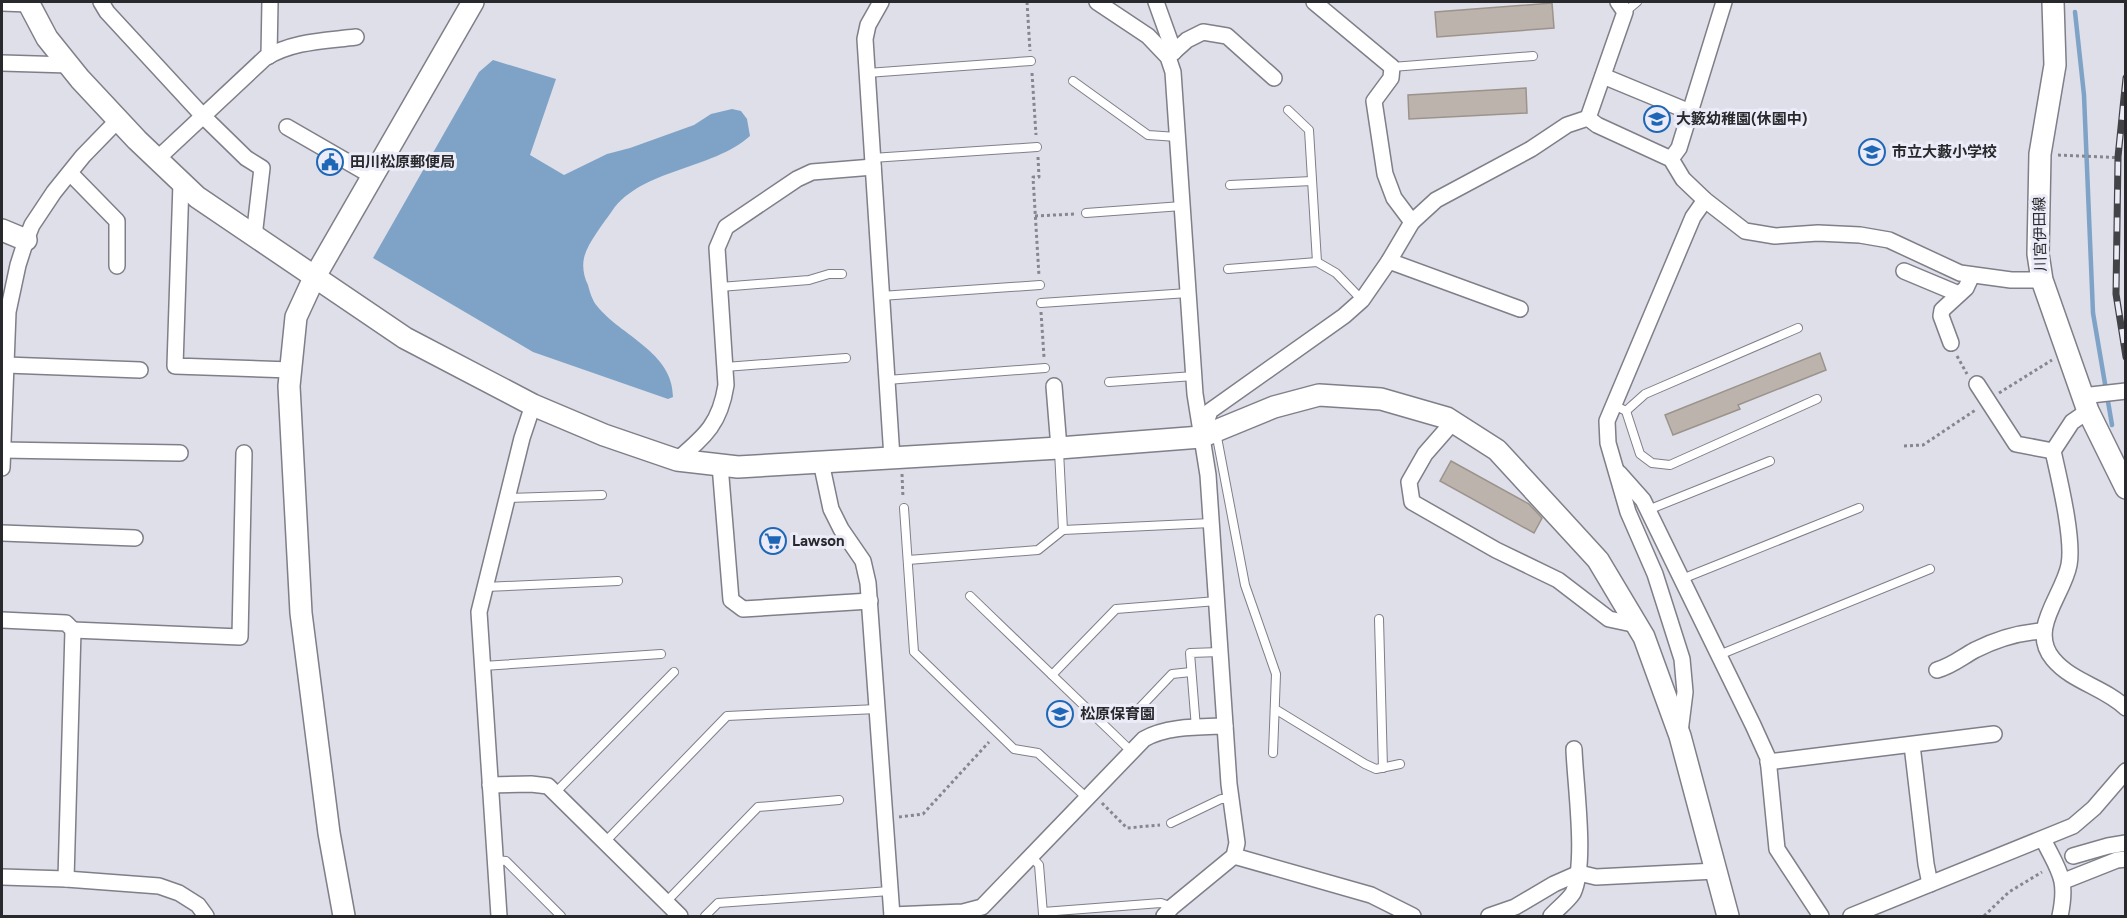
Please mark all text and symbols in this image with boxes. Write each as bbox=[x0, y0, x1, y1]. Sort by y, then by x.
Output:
school or university icon: 大籔幼稚園(休園中) bbox=[1642, 104, 1672, 134]
place label: 大籔幼稚園(休園中) bbox=[1676, 110, 1808, 128]
school or university icon: 市立大藪小学校 bbox=[1857, 137, 1887, 167]
place label: 市立大藪小学校 bbox=[1892, 143, 1997, 161]
public building icon: 田川松原郵便局 bbox=[315, 147, 345, 177]
place label: 田川松原郵便局 bbox=[350, 153, 455, 171]
street label: 川宮伊田線 bbox=[2030, 196, 2050, 272]
supermarket icon: Lawson bbox=[758, 526, 788, 556]
place label: Lawson bbox=[792, 532, 845, 550]
school or university icon: 松原保育園 bbox=[1045, 699, 1075, 729]
place label: 松原保育園 bbox=[1080, 705, 1155, 723]

